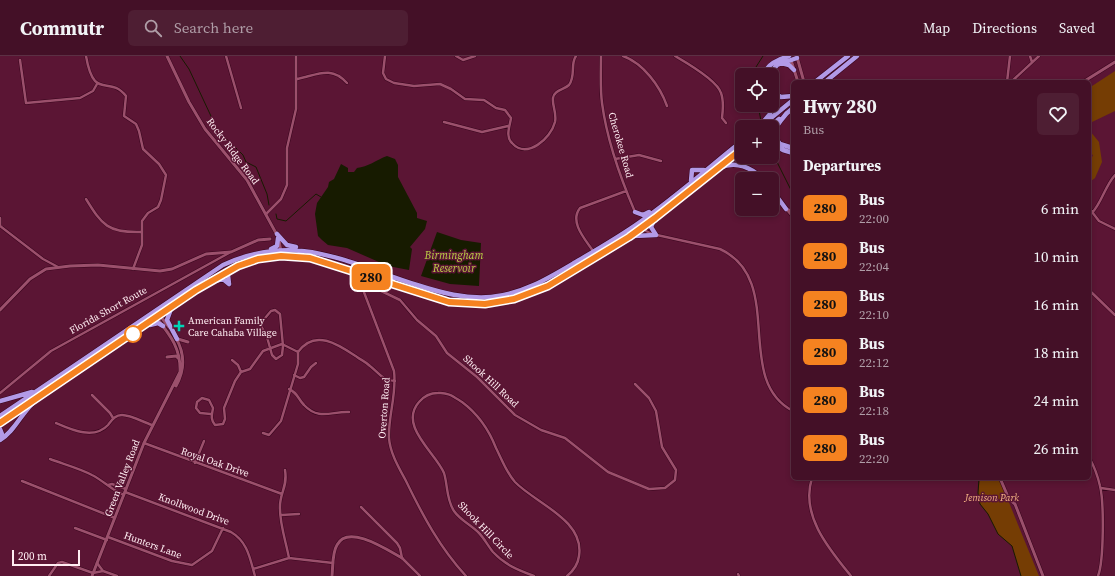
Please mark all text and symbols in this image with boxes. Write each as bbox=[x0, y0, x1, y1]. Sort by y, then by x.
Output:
search box bbox=[128, 10, 408, 46]
text: Commutr bbox=[20, 15, 104, 41]
icon: search bbox=[142, 17, 164, 39]
text: Search here bbox=[174, 17, 253, 38]
text: Map bbox=[923, 18, 950, 38]
text: Directions bbox=[972, 18, 1037, 38]
text: Saved bbox=[1059, 18, 1095, 38]
map controls bbox=[735, 68, 779, 216]
button: locate bbox=[735, 68, 779, 112]
text: Hwy 280 bbox=[803, 93, 877, 119]
button: heart bbox=[1037, 93, 1079, 135]
street label: Cherokee Road bbox=[605, 111, 637, 180]
street label: Rocky Ridge Road bbox=[204, 115, 262, 187]
button: + bbox=[735, 120, 779, 164]
text: Bus bbox=[803, 121, 824, 138]
text: Departures bbox=[803, 155, 881, 176]
button: − bbox=[735, 172, 779, 216]
text: Bus bbox=[859, 189, 885, 210]
text: 280 bbox=[814, 198, 836, 218]
text: 6 min bbox=[1041, 198, 1079, 219]
text: 22:00 bbox=[859, 210, 889, 227]
text: Bus bbox=[859, 237, 885, 258]
text: 280 bbox=[814, 246, 836, 266]
text: 10 min bbox=[1033, 246, 1079, 267]
water label: Birmingham Reservoir bbox=[424, 248, 483, 276]
text: 22:04 bbox=[859, 258, 889, 275]
line badge: 280 bbox=[348, 264, 394, 290]
text: 280 bbox=[360, 267, 382, 287]
street label: Florida Short Route bbox=[67, 283, 149, 337]
text: Bus bbox=[859, 285, 885, 306]
text: 280 bbox=[814, 294, 836, 314]
text: 16 min bbox=[1033, 294, 1079, 315]
text: 22:10 bbox=[859, 306, 889, 323]
place label: American Family Care Cahaba Village bbox=[188, 314, 277, 339]
marker: American Family Care Cahaba Village bbox=[173, 320, 185, 332]
unlabelled marker bbox=[124, 325, 142, 343]
text: Bus bbox=[859, 333, 885, 354]
text: 280 bbox=[814, 342, 836, 362]
text: 18 min bbox=[1033, 342, 1079, 363]
street label: Shook Hill Road bbox=[460, 352, 522, 410]
text: 22:12 bbox=[859, 354, 889, 371]
street label: Overton Road bbox=[375, 377, 393, 439]
text: Bus bbox=[859, 381, 885, 402]
text: 280 bbox=[814, 390, 836, 410]
text: 24 min bbox=[1033, 390, 1079, 411]
text: 22:18 bbox=[859, 402, 889, 419]
text: Bus bbox=[859, 429, 885, 450]
street label: Green Valley Road bbox=[101, 437, 143, 518]
text: 280 bbox=[814, 438, 836, 458]
text: 26 min bbox=[1033, 438, 1079, 459]
street label: Royal Oak Drive bbox=[179, 444, 251, 480]
text: 22:20 bbox=[859, 450, 889, 467]
street label: Knollwood Drive bbox=[157, 490, 231, 528]
park label: Jemison Park bbox=[963, 491, 1019, 504]
street label: Shook Hill Circle bbox=[455, 498, 517, 562]
street label: Hunters Lane bbox=[122, 528, 184, 562]
scale bar bbox=[12, 548, 80, 567]
text: 200 m bbox=[18, 549, 47, 564]

